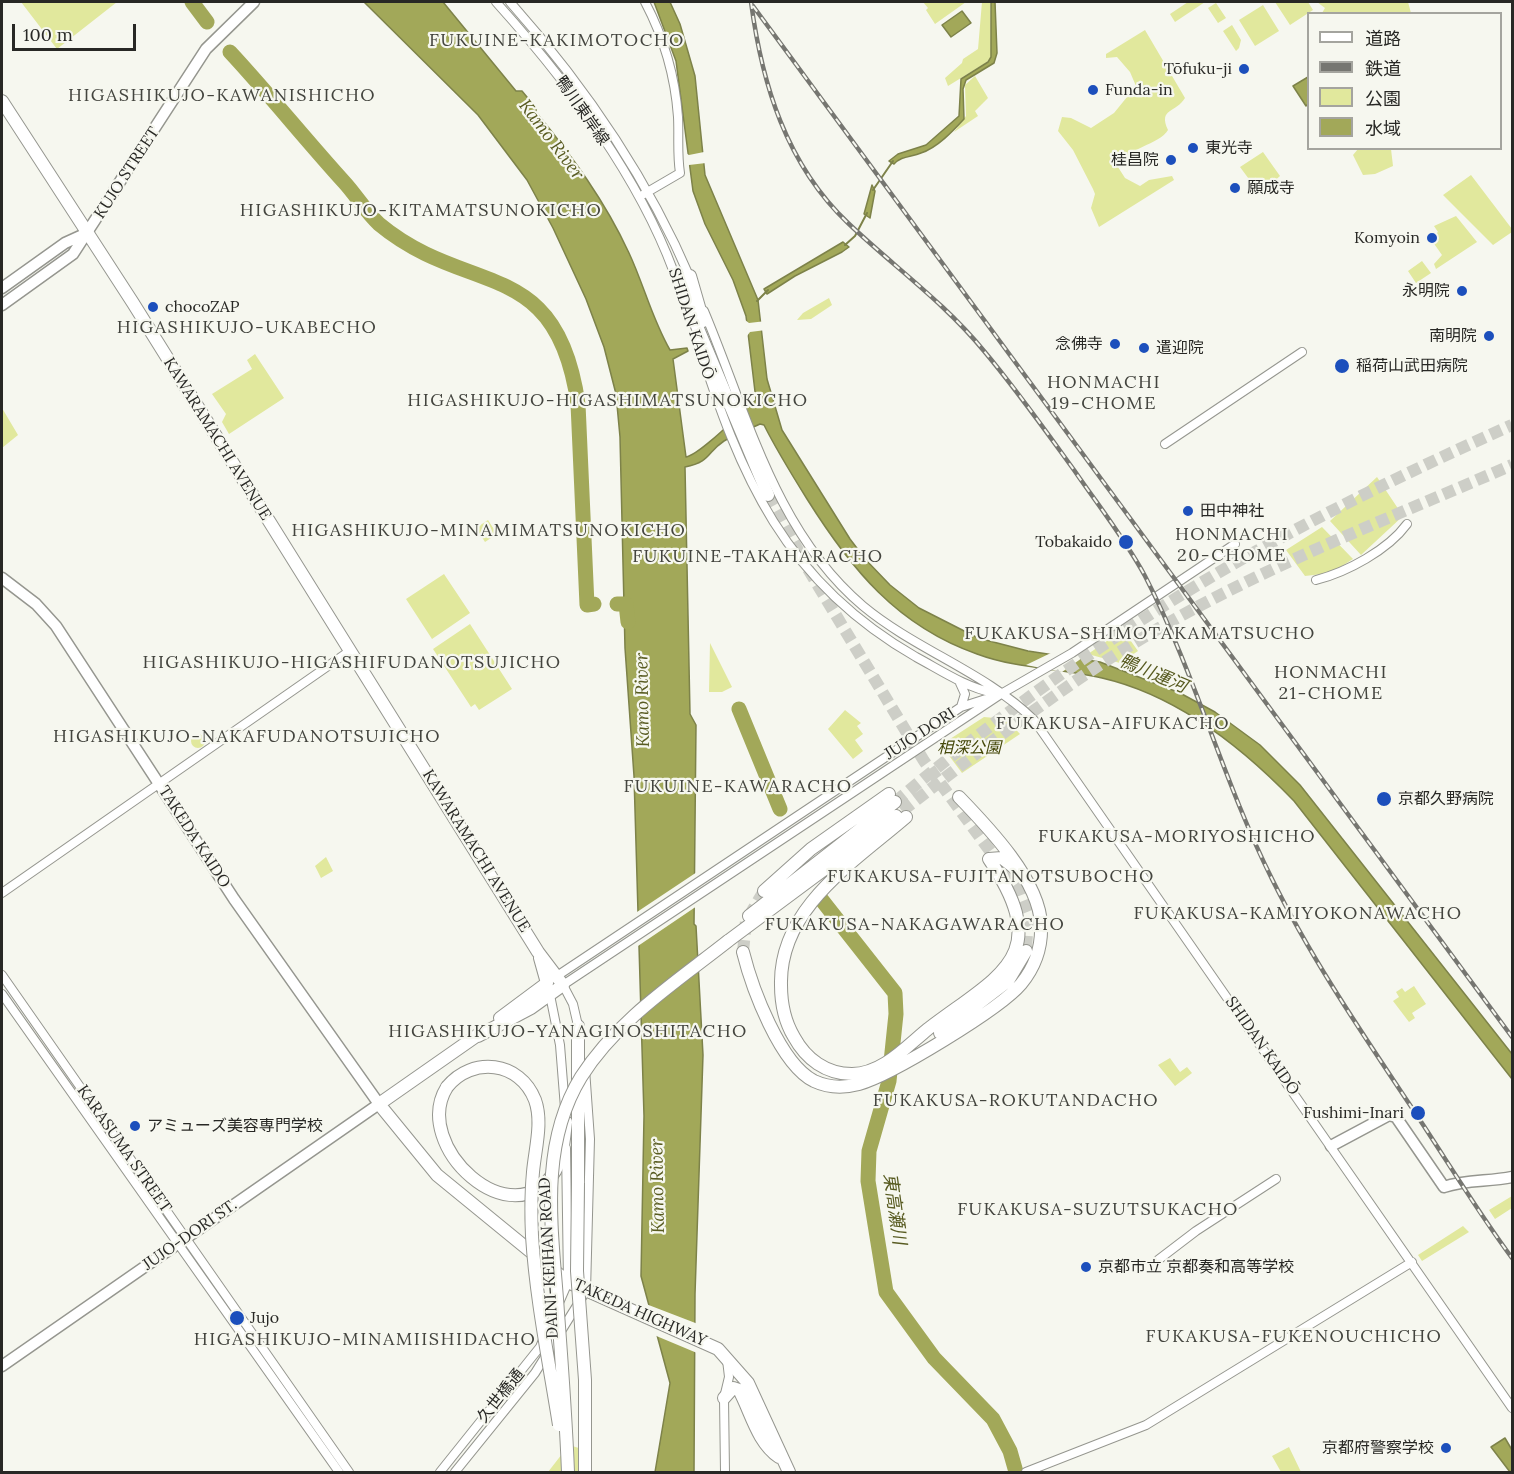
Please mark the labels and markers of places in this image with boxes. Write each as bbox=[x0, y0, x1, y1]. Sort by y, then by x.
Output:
place label: Tōfuku-ji bbox=[1164, 59, 1232, 79]
marker: Tōfuku-ji bbox=[1237, 62, 1251, 76]
place label: Funda-in bbox=[1105, 80, 1173, 100]
marker: Funda-in bbox=[1086, 83, 1100, 97]
place label: 東光寺 bbox=[1205, 138, 1253, 158]
marker: 東光寺 bbox=[1186, 141, 1200, 155]
place label: 桂昌院 bbox=[1111, 150, 1159, 170]
marker: 桂昌院 bbox=[1164, 153, 1178, 167]
place label: 願成寺 bbox=[1247, 178, 1295, 198]
marker: 願成寺 bbox=[1228, 181, 1242, 195]
place label: Komyoin bbox=[1354, 228, 1420, 248]
marker: Komyoin bbox=[1425, 231, 1439, 245]
place label: 永明院 bbox=[1402, 281, 1450, 301]
marker: 永明院 bbox=[1455, 284, 1469, 298]
place label: chocoZAP bbox=[165, 297, 239, 317]
marker: chocoZAP bbox=[146, 300, 160, 314]
place label: 南明院 bbox=[1429, 326, 1477, 346]
marker: 南明院 bbox=[1482, 329, 1496, 343]
place label: 念佛寺 bbox=[1055, 334, 1103, 354]
marker: 念佛寺 bbox=[1108, 337, 1122, 351]
place label: 遣迎院 bbox=[1156, 338, 1204, 358]
marker: 遣迎院 bbox=[1137, 341, 1151, 355]
place label: 稲荷山武田病院 bbox=[1356, 356, 1468, 376]
marker: 稲荷山武田病院 bbox=[1333, 357, 1351, 375]
place label: 田中神社 bbox=[1200, 501, 1264, 521]
marker: 田中神社 bbox=[1181, 504, 1195, 518]
place label: Tobakaido bbox=[1035, 532, 1112, 552]
marker: Tobakaido bbox=[1117, 533, 1135, 551]
place label: 京都久野病院 bbox=[1398, 789, 1494, 809]
marker: 京都久野病院 bbox=[1375, 790, 1393, 808]
place label: Fushimi-Inari bbox=[1303, 1103, 1404, 1123]
marker: Fushimi-Inari bbox=[1409, 1104, 1427, 1122]
place label: アミューズ美容専門学校 bbox=[147, 1116, 323, 1136]
marker: アミューズ美容専門学校 bbox=[128, 1119, 142, 1133]
place label: 京都市立 京都奏和高等学校 bbox=[1098, 1257, 1294, 1277]
marker: 京都市立 京都奏和高等学校 bbox=[1079, 1260, 1093, 1274]
place label: Jujo bbox=[250, 1308, 279, 1328]
marker: Jujo bbox=[228, 1309, 246, 1327]
place label: 京都府警察学校 bbox=[1322, 1438, 1434, 1458]
marker: 京都府警察学校 bbox=[1439, 1441, 1453, 1455]

